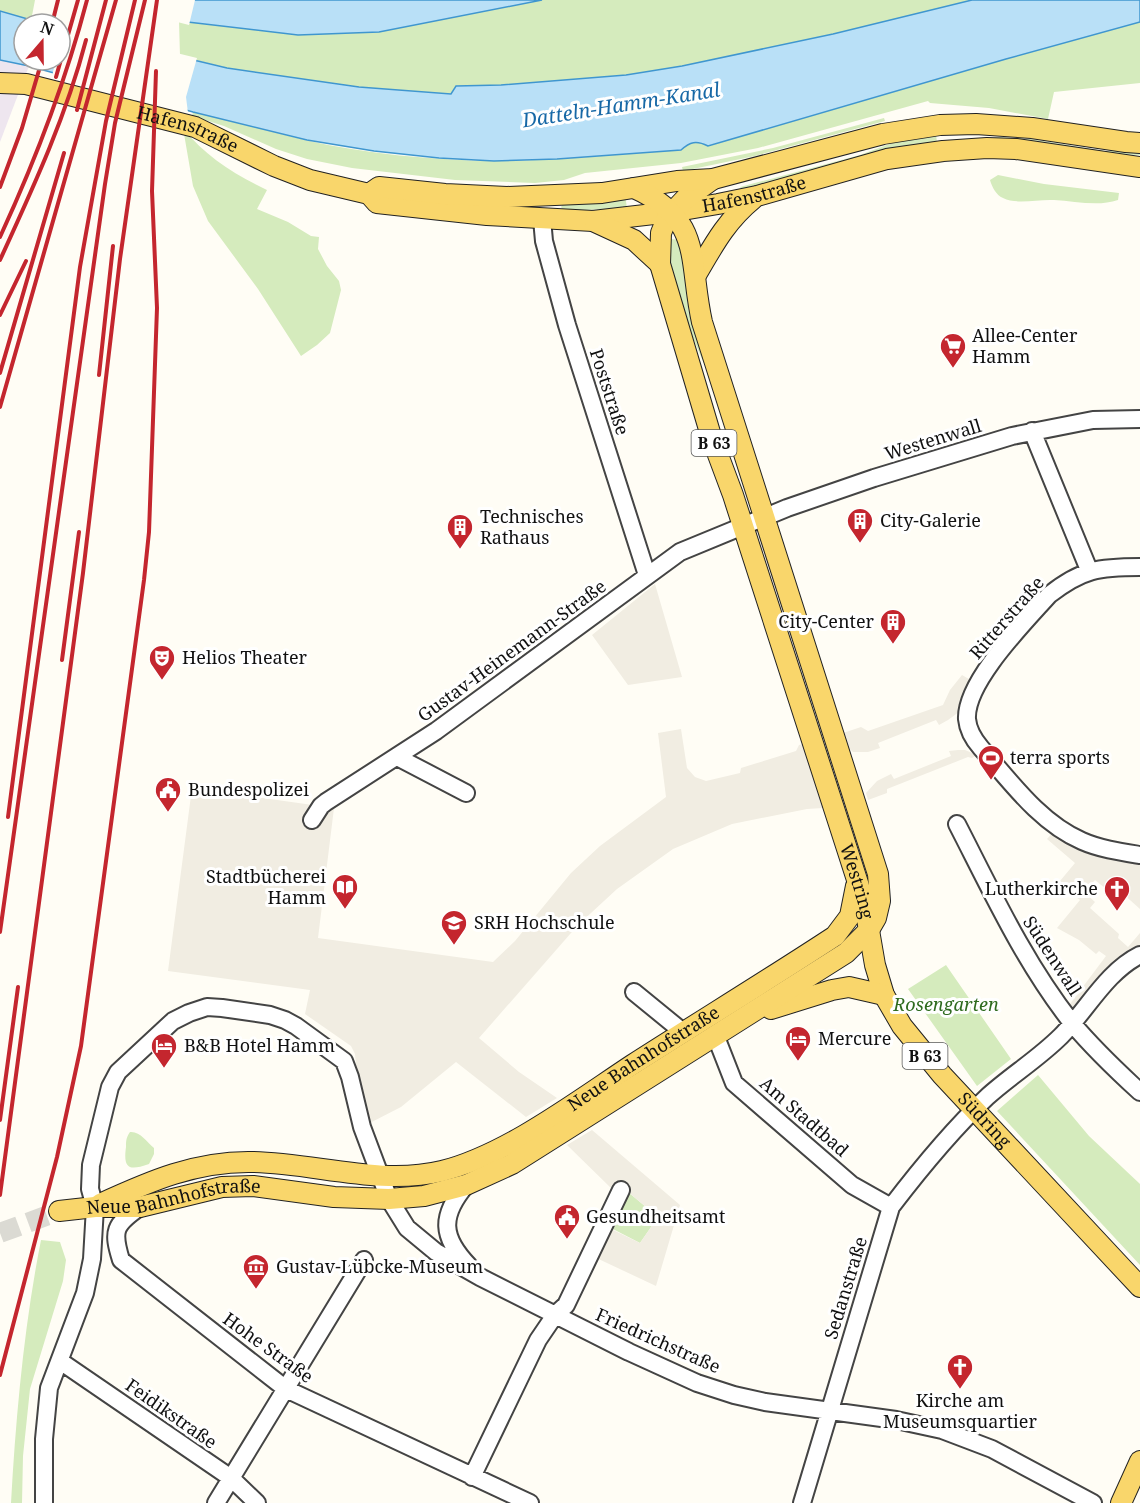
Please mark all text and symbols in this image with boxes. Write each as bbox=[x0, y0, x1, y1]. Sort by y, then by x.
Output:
north arrow bbox=[12, 12, 72, 72]
text: N bbox=[37, 15, 57, 41]
water label: Datteln-Hamm-Kanal bbox=[519, 76, 722, 134]
street label: Hafenstraße bbox=[135, 100, 243, 158]
street label: Hafenstraße bbox=[700, 170, 809, 218]
place label: Allee-Center Hamm bbox=[972, 323, 1078, 368]
supermarket icon: Allee-Center Hamm bbox=[938, 331, 968, 369]
street label: Poststraße bbox=[585, 345, 635, 438]
street label: Westenwall bbox=[881, 413, 984, 465]
road number: B 63 bbox=[692, 430, 736, 456]
place label: Technisches Rathaus bbox=[480, 504, 584, 549]
building icon: City-Galerie bbox=[845, 506, 875, 544]
place label: City-Galerie bbox=[880, 508, 981, 532]
building icon: Technisches Rathaus bbox=[445, 512, 475, 550]
street label: Ritterstraße bbox=[964, 571, 1049, 664]
street label: Gustav-Heinemann-Straße bbox=[412, 574, 610, 727]
building icon: City-Center bbox=[878, 607, 908, 645]
place label: City-Center bbox=[778, 609, 875, 633]
theatre icon: Helios Theater bbox=[147, 643, 177, 681]
place label: Helios Theater bbox=[182, 645, 308, 669]
sports icon: terra sports bbox=[976, 743, 1006, 781]
place label: terra sports bbox=[1010, 745, 1110, 769]
public building icon: Bundespolizei bbox=[153, 775, 183, 813]
place label: Bundespolizei bbox=[188, 777, 309, 801]
street label: Westring bbox=[835, 840, 880, 921]
place label: Stadtbücherei Hamm bbox=[206, 864, 326, 909]
library icon: Stadtbücherei Hamm bbox=[330, 872, 360, 910]
church icon: Lutherkirche bbox=[1102, 874, 1132, 912]
place label: Lutherkirche bbox=[985, 876, 1098, 900]
school or university icon: SRH Hochschule bbox=[439, 908, 469, 946]
place label: SRH Hochschule bbox=[474, 910, 615, 934]
street label: Südenwall bbox=[1018, 911, 1088, 1000]
park label: Rosengarten bbox=[892, 992, 999, 1016]
street label: Neue Bahnhofstraße bbox=[563, 1000, 723, 1116]
hotel icon: Mercure bbox=[783, 1024, 813, 1062]
place label: Mercure bbox=[818, 1026, 891, 1050]
hotel icon: B&B Hotel Hamm bbox=[149, 1031, 179, 1069]
place label: B&B Hotel Hamm bbox=[184, 1033, 335, 1057]
road number: B 63 bbox=[902, 1043, 948, 1069]
street label: Am Stadtbad bbox=[755, 1071, 854, 1161]
street label: Südring bbox=[953, 1087, 1017, 1153]
street label: Neue Bahnhofstraße bbox=[85, 1173, 262, 1219]
public building icon: Gesundheitsamt bbox=[552, 1202, 582, 1240]
place label: Gesundheitsamt bbox=[586, 1204, 725, 1228]
street label: Sedanstraße bbox=[818, 1233, 872, 1342]
museum icon: Gustav-Lübcke-Museum bbox=[241, 1252, 271, 1290]
place label: Gustav-Lübcke-Museum bbox=[276, 1254, 483, 1278]
street label: Friedrichstraße bbox=[592, 1302, 725, 1378]
street label: Hohe Straße bbox=[219, 1306, 319, 1388]
church icon: Kirche am Museumsquartier bbox=[945, 1352, 975, 1390]
street label: Feidikstraße bbox=[121, 1373, 222, 1454]
place label: Kirche am Museumsquartier bbox=[883, 1388, 1037, 1433]

